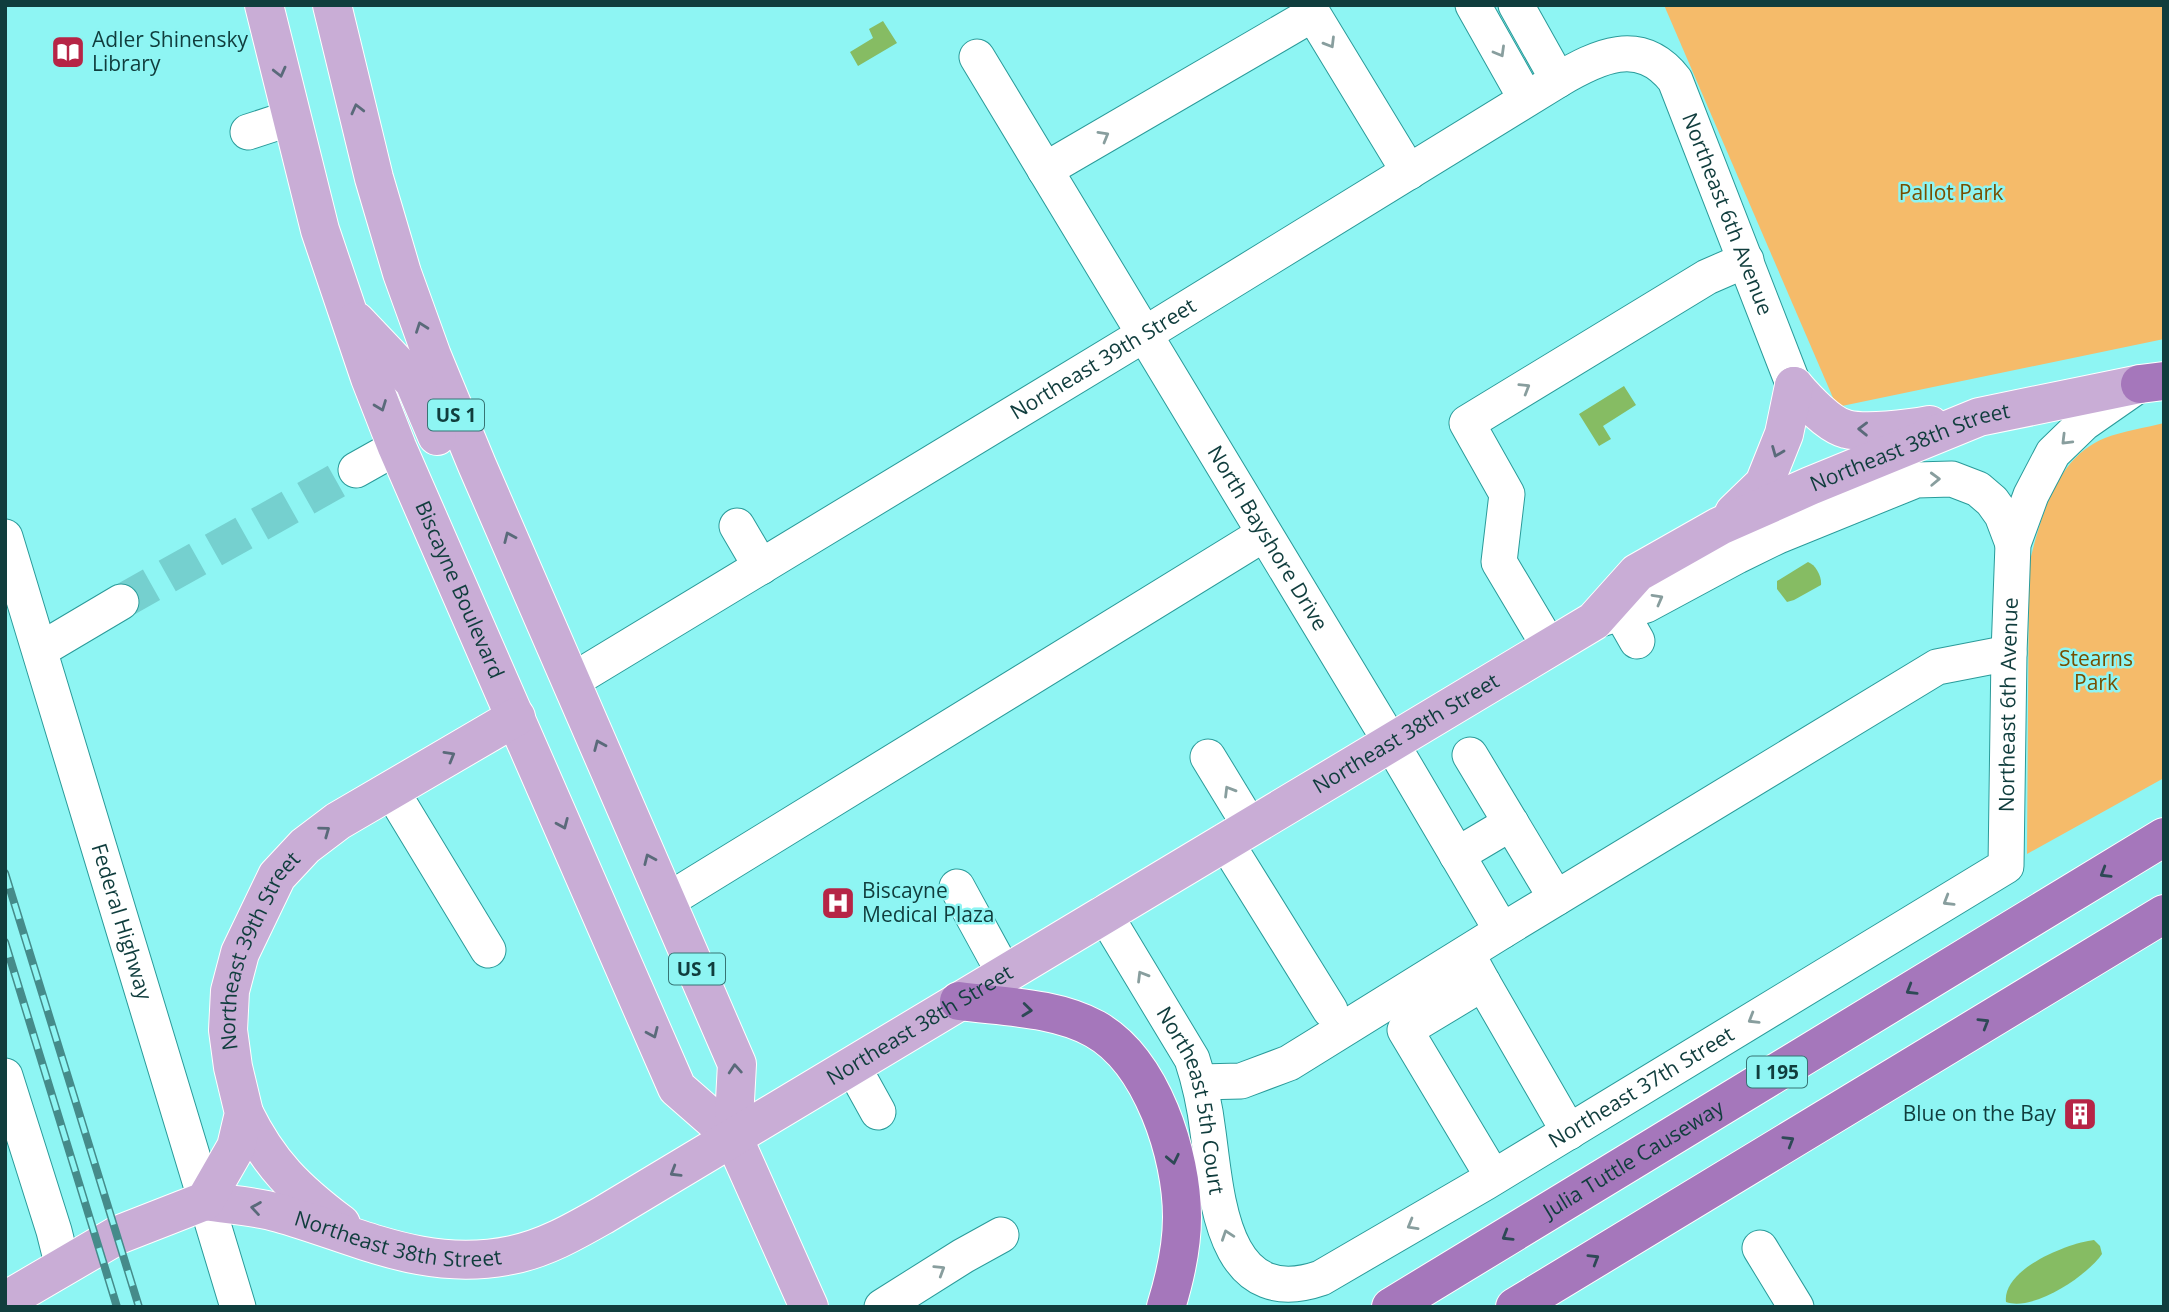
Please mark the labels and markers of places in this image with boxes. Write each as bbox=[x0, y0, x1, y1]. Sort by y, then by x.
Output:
place label: Adler Shinensky Library bbox=[92, 25, 249, 77]
library icon: Adler Shinensky Library bbox=[49, 33, 87, 71]
place label: Biscayne Medical Plaza bbox=[862, 876, 994, 928]
hospital icon: Biscayne Medical Plaza bbox=[819, 884, 857, 922]
building icon: Blue on the Bay bbox=[2061, 1095, 2099, 1133]
place label: Blue on the Bay bbox=[1903, 1099, 2056, 1127]

